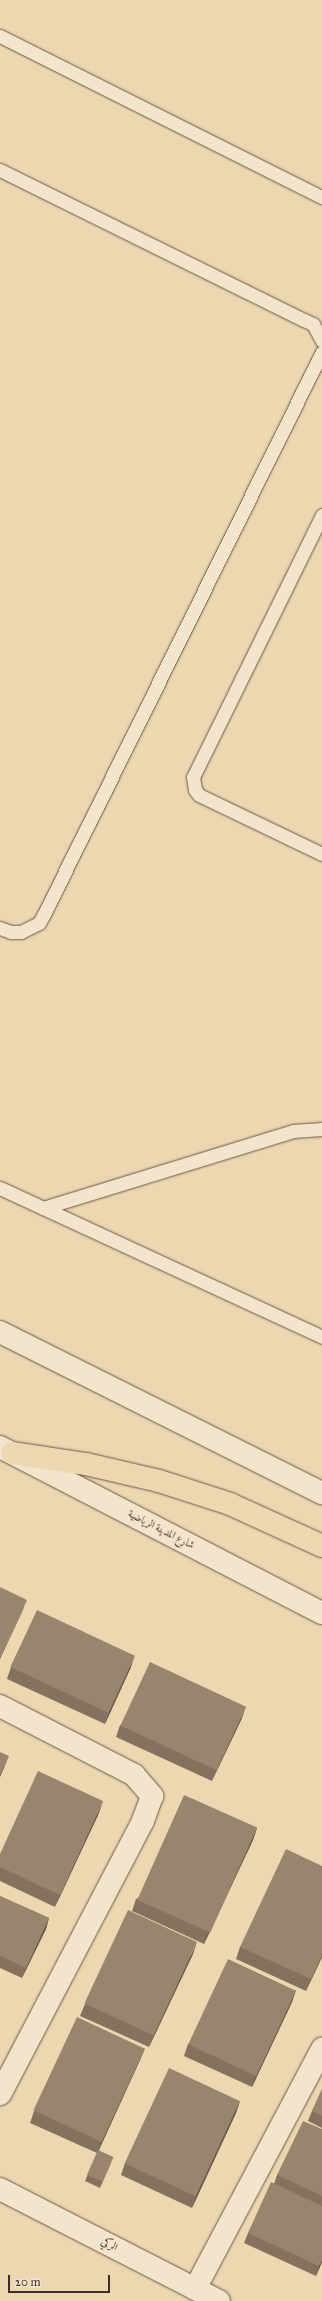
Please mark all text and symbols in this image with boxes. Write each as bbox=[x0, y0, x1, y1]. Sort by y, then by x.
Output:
street label: شارع المدينة الرياضية bbox=[125, 1508, 197, 1552]
street label: الركي bbox=[98, 2235, 120, 2255]
scale bar bbox=[10, 2267, 112, 2293]
text: 20 m bbox=[15, 2275, 41, 2289]

